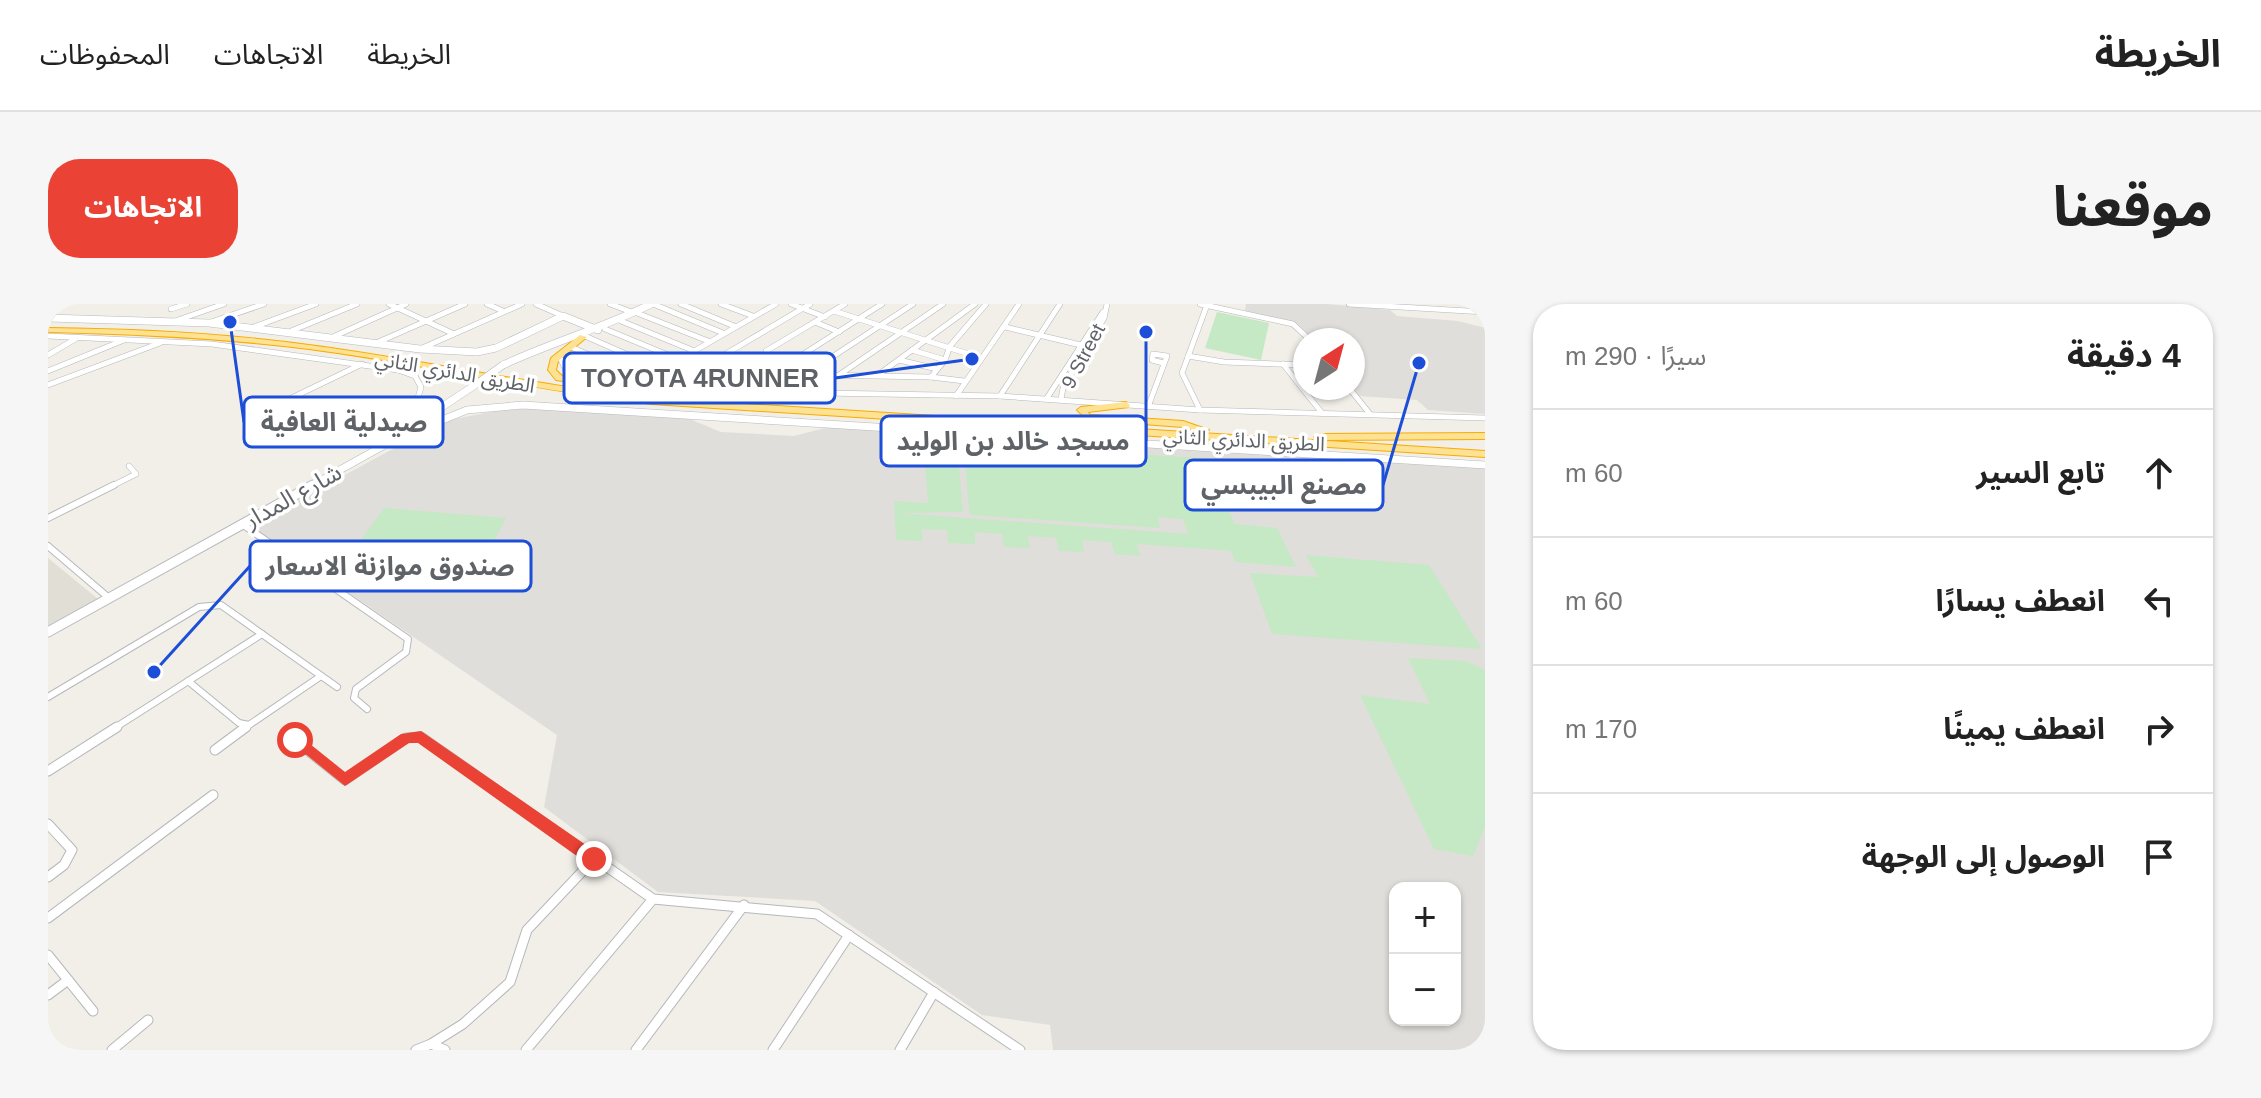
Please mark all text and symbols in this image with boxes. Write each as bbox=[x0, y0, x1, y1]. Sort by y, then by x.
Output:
text: الخريطة bbox=[2095, 33, 2221, 75]
text: المحفوظات bbox=[40, 39, 170, 70]
text: الاتجاهات bbox=[214, 39, 323, 70]
text: الخريطة bbox=[367, 39, 451, 70]
button: الاتجاهات bbox=[48, 159, 238, 258]
text: موقعنا bbox=[2053, 175, 2213, 238]
street label: 9 Street bbox=[1057, 320, 1109, 392]
north arrow bbox=[1293, 328, 1365, 400]
text: 4 دقيقة bbox=[2067, 336, 2181, 374]
text: سيرًا · 290 m bbox=[1565, 341, 1706, 371]
street label: الطريق الدائري الثاني bbox=[373, 347, 537, 401]
callout: TOYOTA 4RUNNER bbox=[564, 353, 835, 403]
text: TOYOTA 4RUNNER bbox=[581, 363, 819, 393]
callout: صيدلية العافية bbox=[244, 397, 443, 447]
text: صيدلية العافية bbox=[261, 407, 427, 437]
callout: مسجد خالد بن الوليد bbox=[881, 416, 1146, 466]
street label: الطريق الدائري الثاني bbox=[1162, 425, 1325, 460]
text: مسجد خالد بن الوليد bbox=[896, 426, 1130, 456]
icon: ahead bbox=[2137, 451, 2181, 495]
text: تابع السير bbox=[1976, 456, 2105, 489]
street label: شارع المدار bbox=[239, 458, 348, 537]
text: 60 m bbox=[1565, 458, 1623, 488]
callout: مصنع البيبسي bbox=[1185, 460, 1383, 510]
text: مصنع البيبسي bbox=[1201, 470, 1367, 506]
callout: صندوق موازنة الاسعار bbox=[250, 541, 531, 591]
text: صندوق موازنة الاسعار bbox=[264, 551, 515, 581]
icon: left bbox=[2137, 579, 2181, 623]
text: انعطف يسارًا bbox=[1936, 584, 2105, 617]
text: 60 m bbox=[1565, 586, 1623, 616]
icon: right bbox=[2137, 707, 2181, 751]
text: انعطف يمينًا bbox=[1943, 712, 2105, 745]
text: 170 m bbox=[1565, 714, 1637, 744]
route start bbox=[277, 722, 313, 758]
icon: arrive bbox=[2137, 835, 2181, 879]
text: الوصول إلى الوجهة bbox=[1862, 840, 2105, 873]
route end bbox=[576, 841, 612, 877]
map controls bbox=[1389, 882, 1461, 1026]
button: + bbox=[1389, 882, 1461, 954]
button: − bbox=[1389, 954, 1461, 1026]

